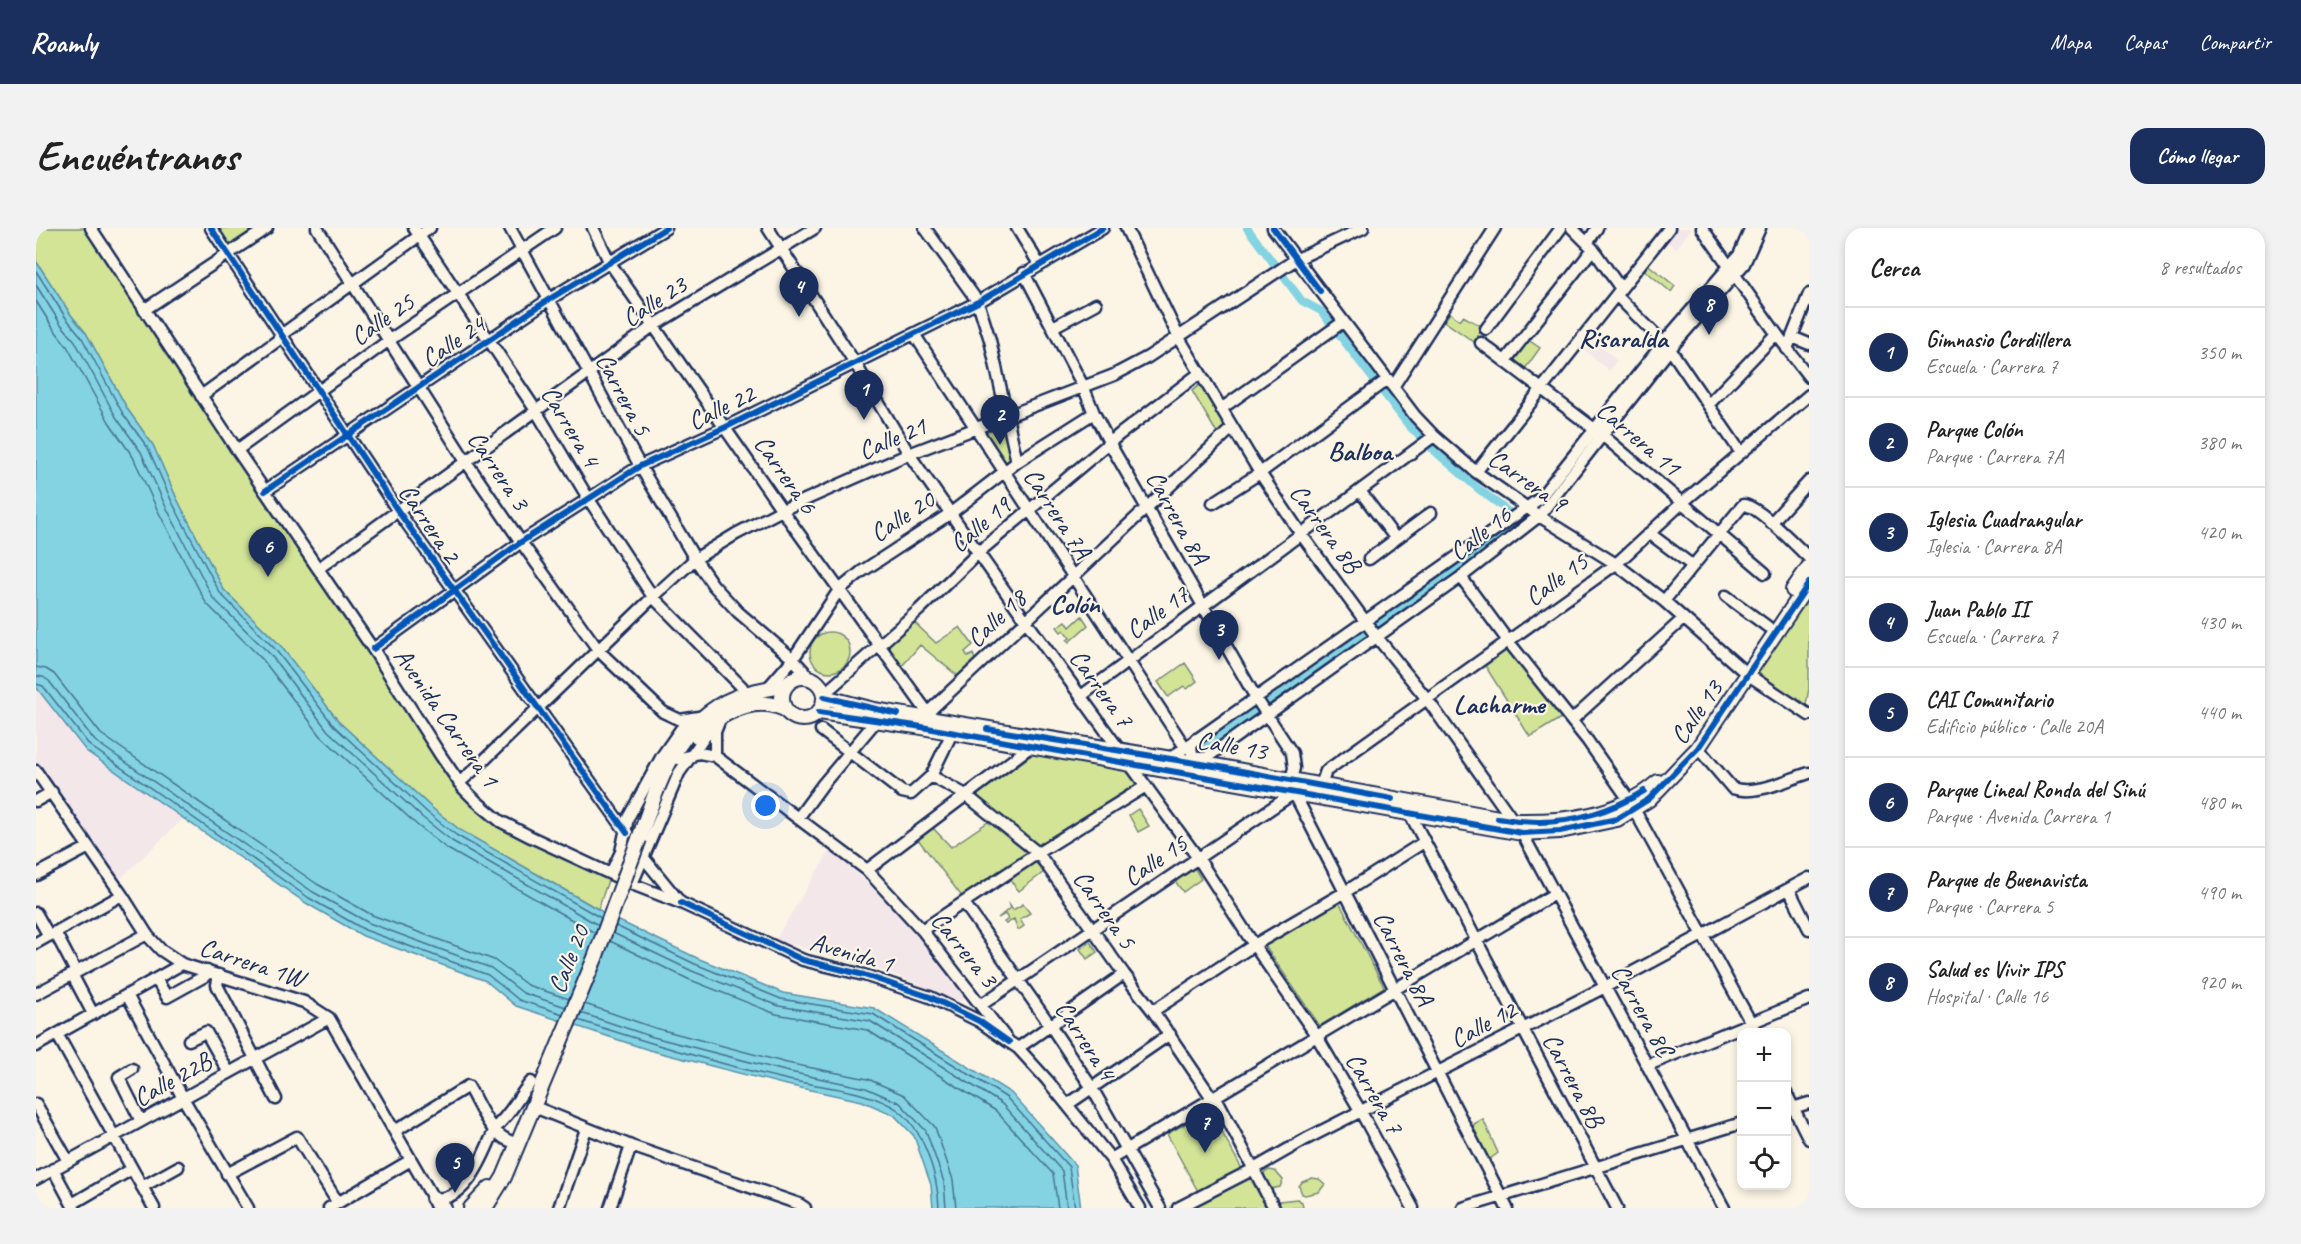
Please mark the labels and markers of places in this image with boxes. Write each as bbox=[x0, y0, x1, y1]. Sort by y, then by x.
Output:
pin: 4 bbox=[780, 268, 819, 317]
pin: 8 bbox=[1690, 285, 1728, 335]
pin: 1 bbox=[844, 370, 884, 420]
pin: 2 bbox=[980, 396, 1020, 445]
pin: 6 bbox=[248, 528, 288, 577]
pin: 3 bbox=[1200, 610, 1238, 660]
pin: 7 bbox=[1186, 1104, 1224, 1153]
pin: 5 bbox=[436, 1144, 474, 1193]

